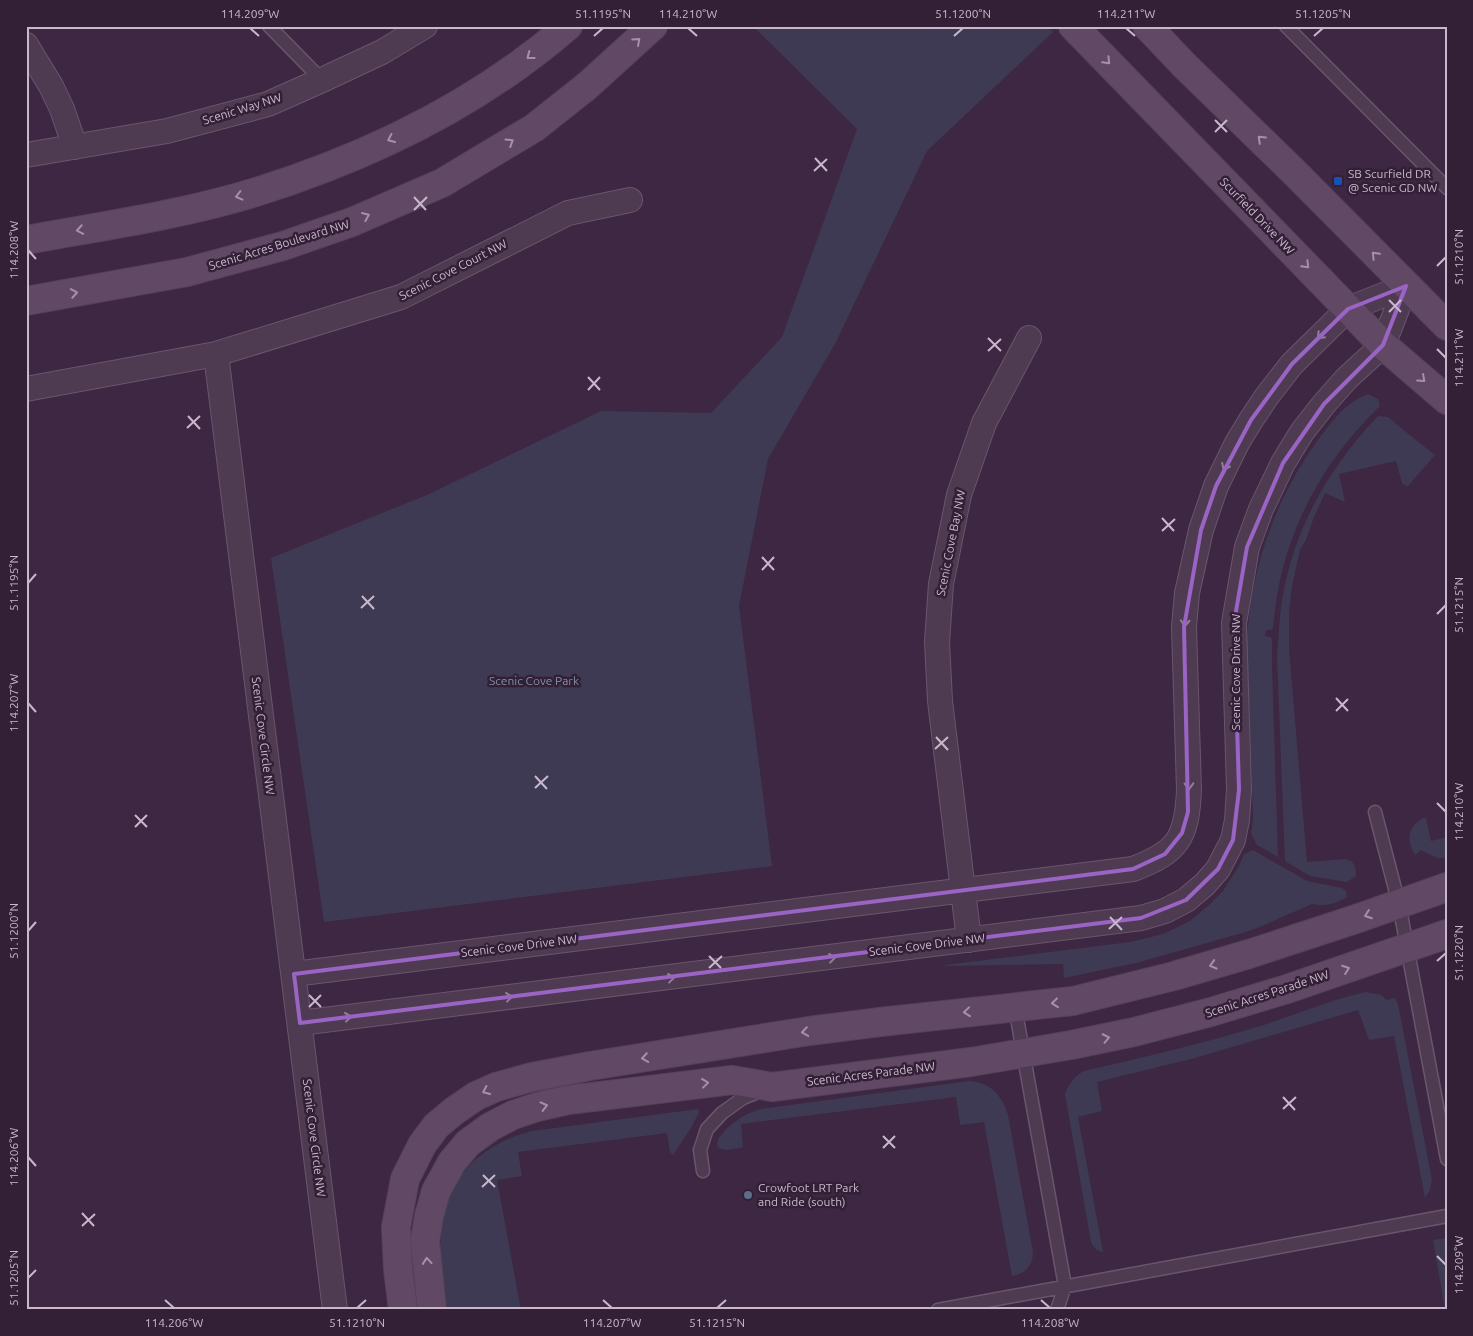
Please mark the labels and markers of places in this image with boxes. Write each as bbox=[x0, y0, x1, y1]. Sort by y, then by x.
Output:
place label: SB Scurfield DR @ Scenic GD NW bbox=[1348, 167, 1437, 194]
marker: SB Scurfield DR @ Scenic GD NW bbox=[1332, 175, 1344, 187]
place label: Crowfoot LRT Park and Ride (south) bbox=[758, 1181, 859, 1209]
marker: Crowfoot LRT Park and Ride (south) bbox=[742, 1189, 754, 1201]

